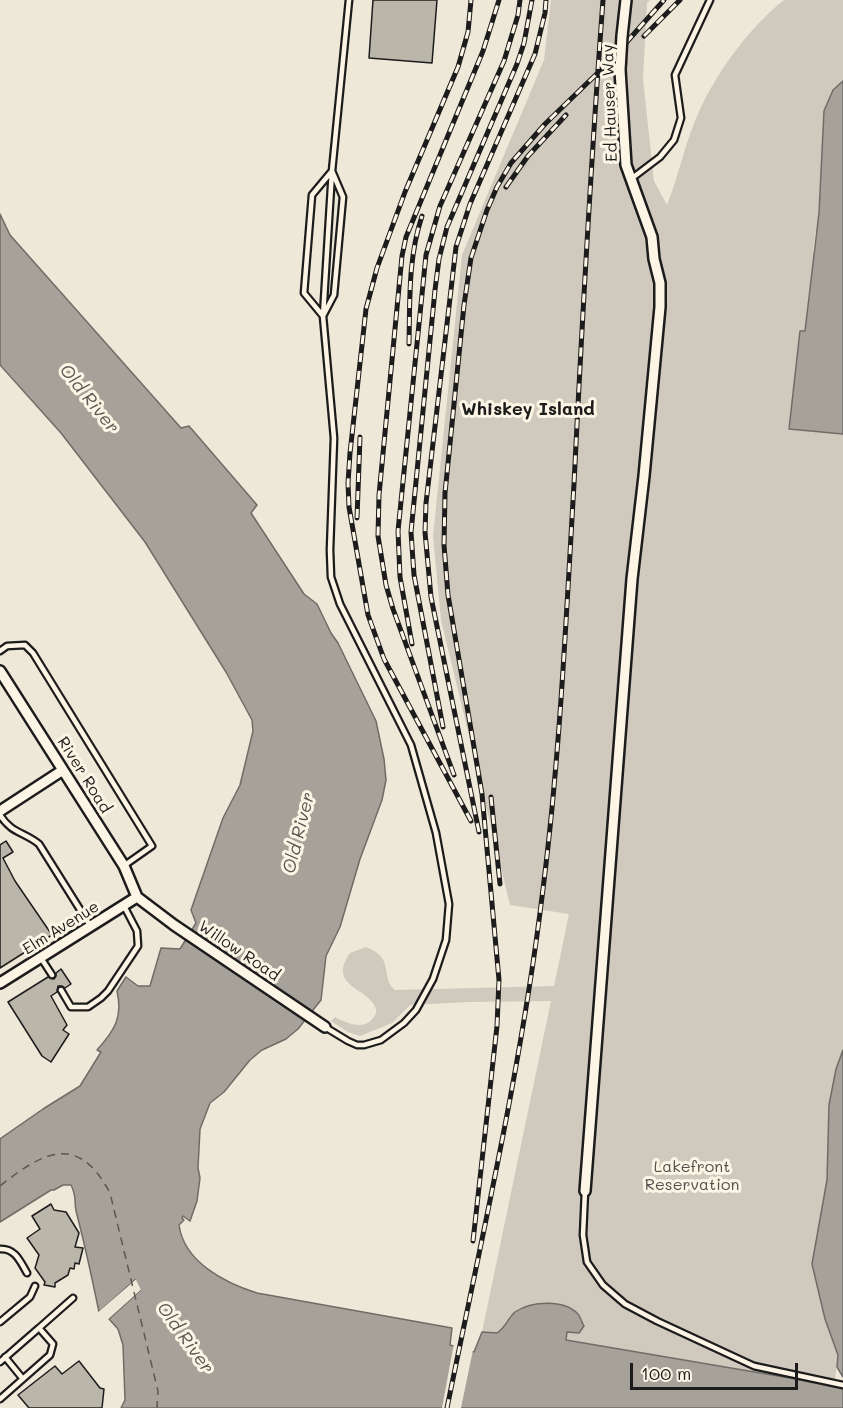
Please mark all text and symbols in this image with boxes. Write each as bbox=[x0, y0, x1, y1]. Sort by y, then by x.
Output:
street label: Ed Hauser Way bbox=[598, 44, 622, 162]
water label: Old River bbox=[55, 360, 123, 438]
district label: Whiskey Island bbox=[461, 398, 595, 420]
street label: River Road bbox=[53, 733, 115, 817]
water label: Old River bbox=[279, 790, 319, 876]
street label: Elm Avenue bbox=[19, 897, 103, 959]
street label: Willow Road bbox=[195, 917, 283, 985]
park label: Lakefront Reservation bbox=[645, 1157, 739, 1195]
water label: Old River bbox=[152, 1298, 218, 1378]
scale bar bbox=[633, 1351, 801, 1389]
text: 100 m bbox=[641, 1361, 691, 1385]

